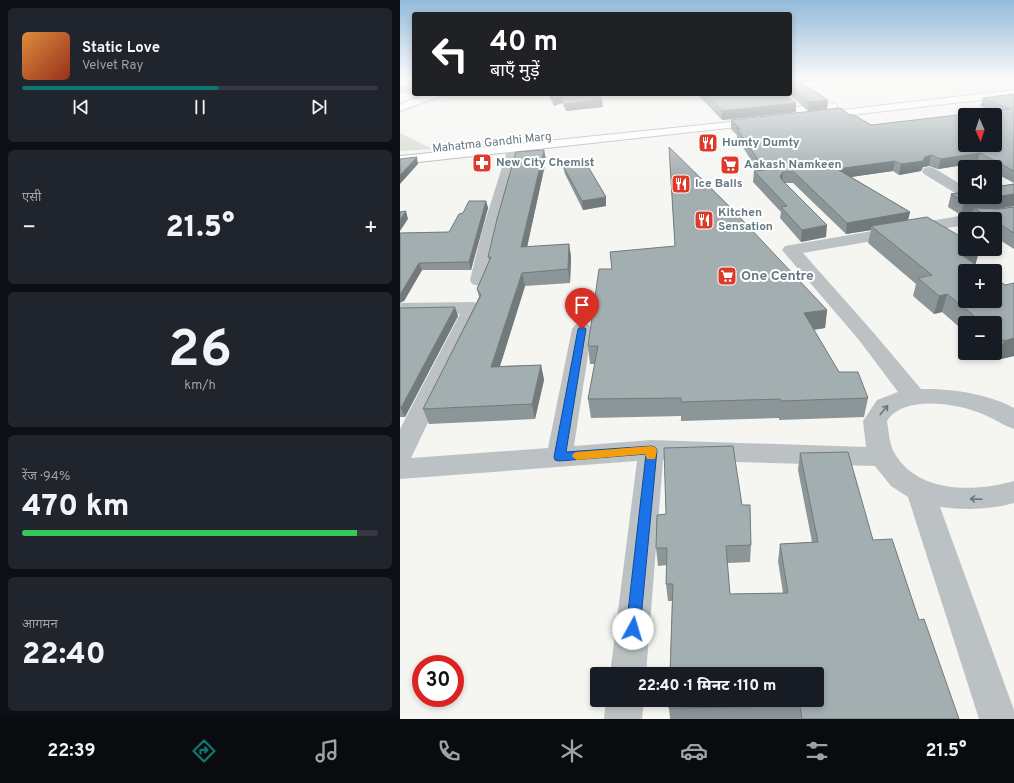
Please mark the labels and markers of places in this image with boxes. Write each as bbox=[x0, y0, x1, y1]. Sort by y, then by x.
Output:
restaurant icon: Humty Dumty bbox=[697, 132, 719, 154]
place label: Humty Dumty bbox=[722, 135, 800, 151]
pharmacy icon: New City Chemist bbox=[471, 152, 493, 174]
supermarket icon: Aakash Namkeen bbox=[719, 154, 741, 176]
place label: New City Chemist bbox=[496, 155, 595, 171]
place label: Aakash Namkeen bbox=[744, 157, 842, 173]
restaurant icon: Ice Balls bbox=[670, 173, 692, 195]
place label: Ice Balls bbox=[695, 176, 743, 192]
place label: Kitchen Sensation bbox=[718, 205, 773, 235]
restaurant icon: Kitchen Sensation bbox=[693, 209, 715, 231]
supermarket icon: One Centre bbox=[716, 265, 738, 287]
place label: One Centre bbox=[741, 268, 814, 285]
pin bbox=[565, 288, 599, 329]

